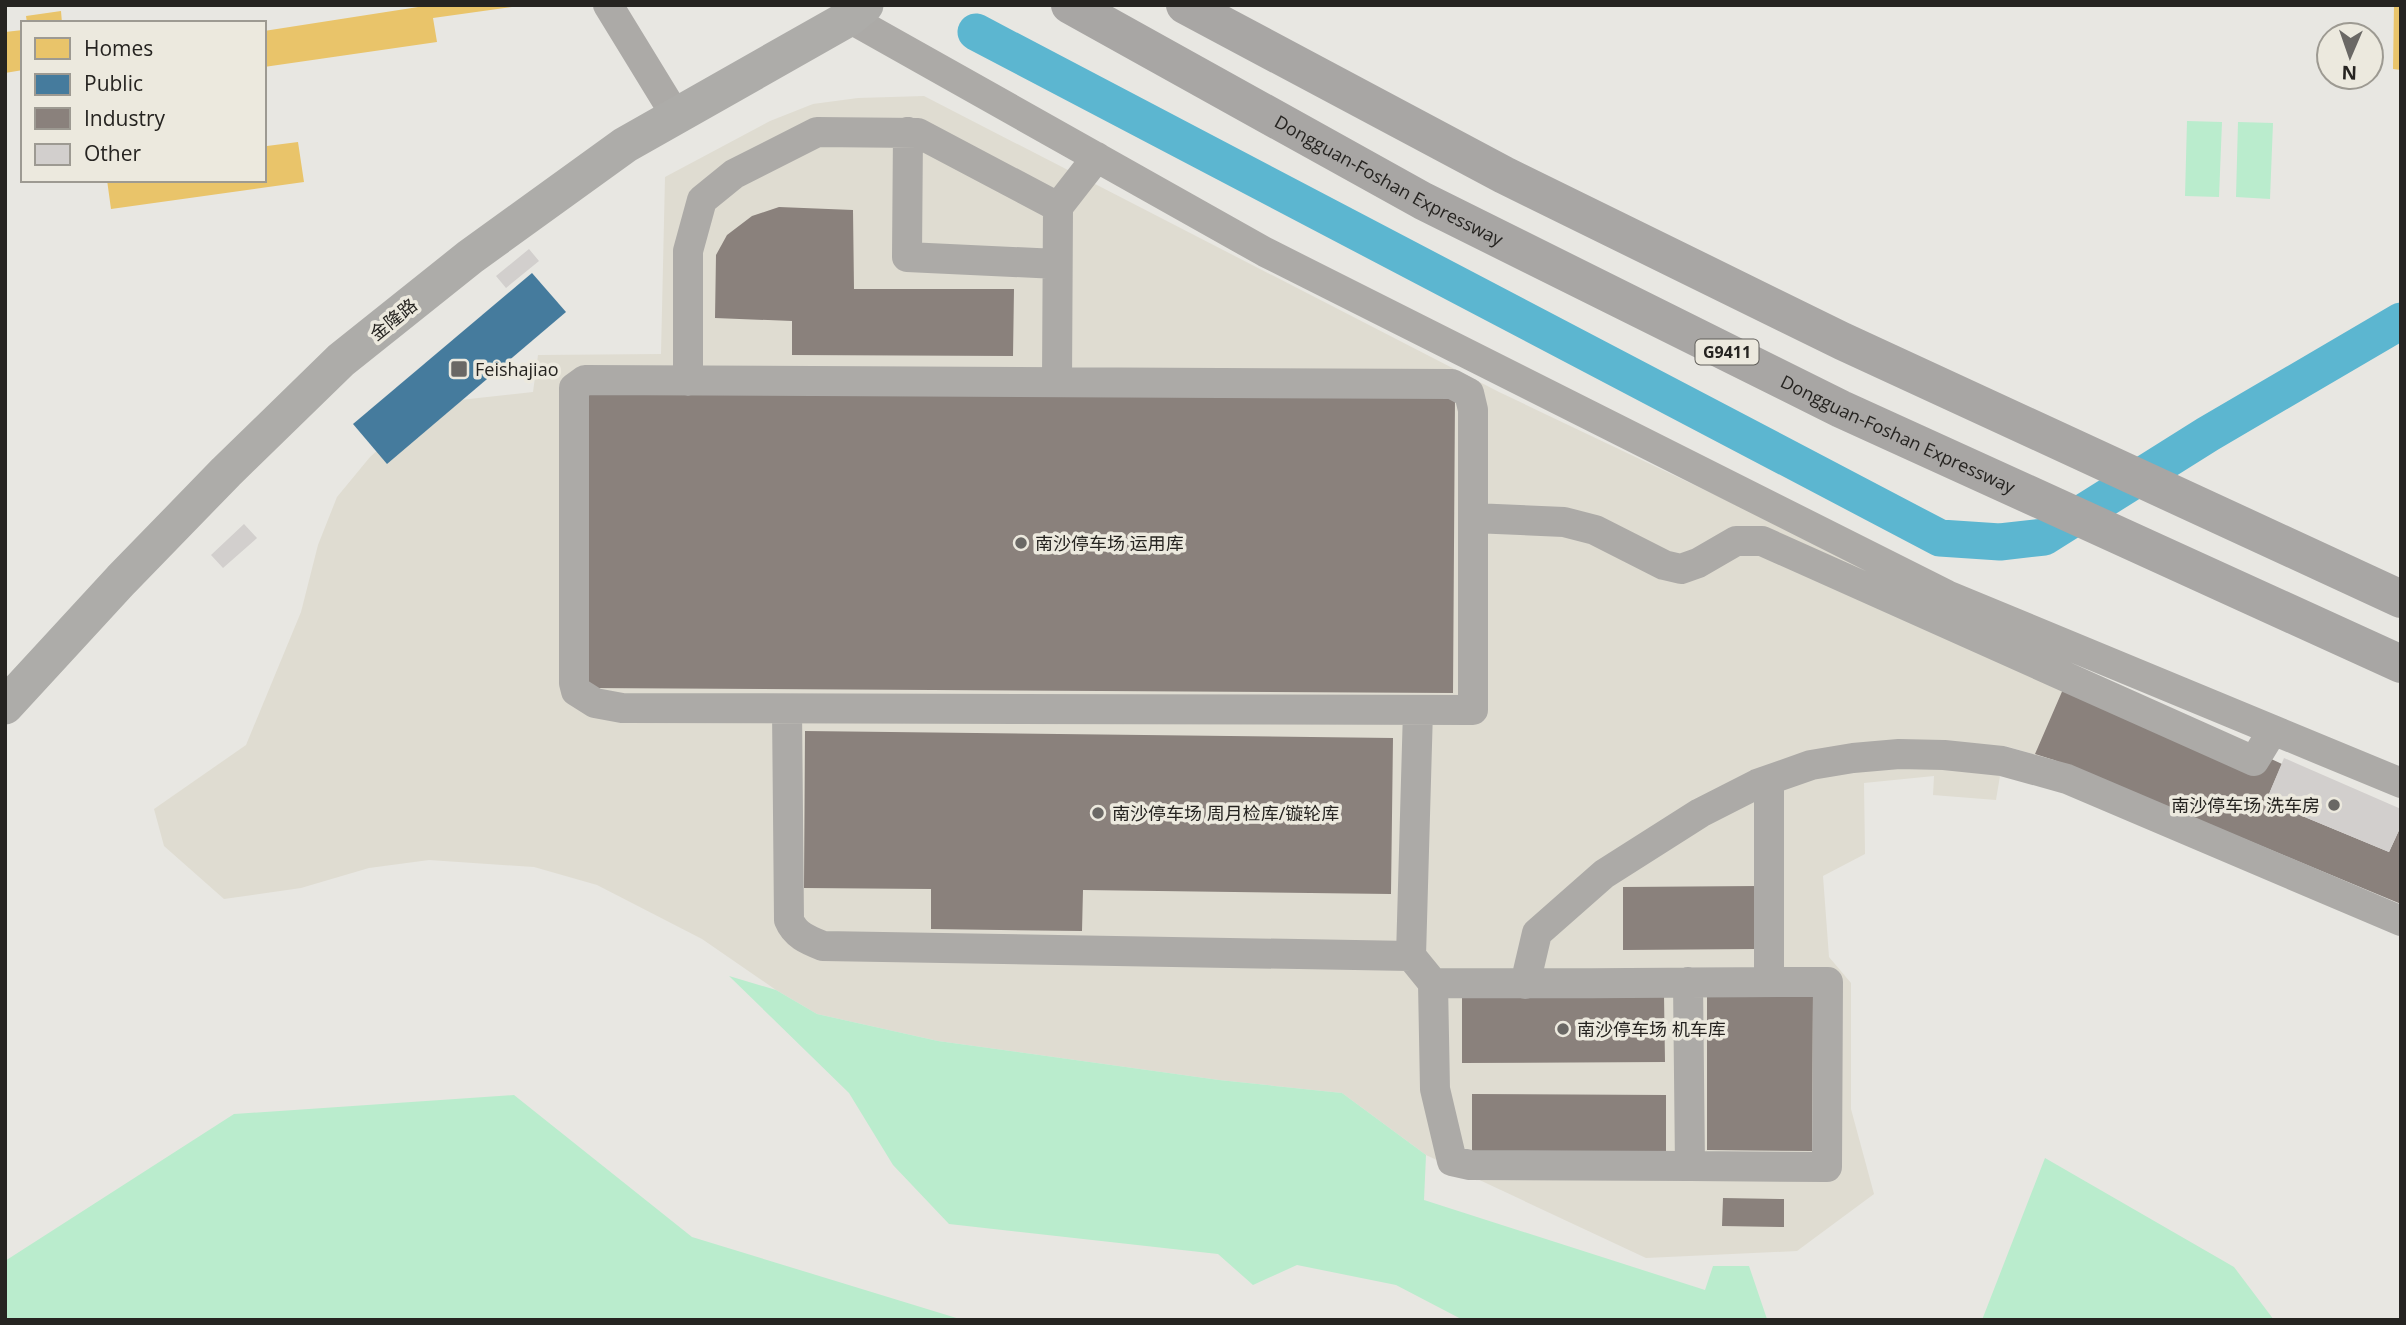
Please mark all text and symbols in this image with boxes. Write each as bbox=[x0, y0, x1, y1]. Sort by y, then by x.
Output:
legend bbox=[21, 21, 266, 182]
north arrow bbox=[2315, 21, 2385, 91]
text: Homes bbox=[84, 34, 153, 62]
text: N bbox=[2341, 60, 2358, 86]
text: Public bbox=[84, 69, 143, 97]
text: Industry bbox=[84, 104, 166, 132]
street label: Dongguan-Foshan Expressway bbox=[1271, 109, 1508, 251]
text: Other bbox=[84, 139, 141, 167]
street label: 金隆路 bbox=[364, 293, 422, 345]
road number: G9411 bbox=[1696, 340, 1758, 364]
place label: Feishajiao bbox=[475, 357, 558, 381]
marker: Feishajiao bbox=[449, 359, 469, 379]
street label: Dongguan-Foshan Expressway bbox=[1777, 369, 2020, 499]
place label: 南沙停车场 运用库 bbox=[1035, 531, 1184, 555]
marker: 南沙停车场 运用库 bbox=[1013, 535, 1029, 551]
place label: 南沙停车场 洗车房 bbox=[2171, 793, 2320, 817]
marker: 南沙停车场 洗车房 bbox=[2326, 797, 2342, 813]
place label: 南沙停车场 周月检库/镟轮库 bbox=[1112, 801, 1339, 825]
marker: 南沙停车场 周月检库/镟轮库 bbox=[1090, 805, 1106, 821]
place label: 南沙停车场 机车库 bbox=[1577, 1017, 1726, 1041]
marker: 南沙停车场 机车库 bbox=[1555, 1021, 1571, 1037]

